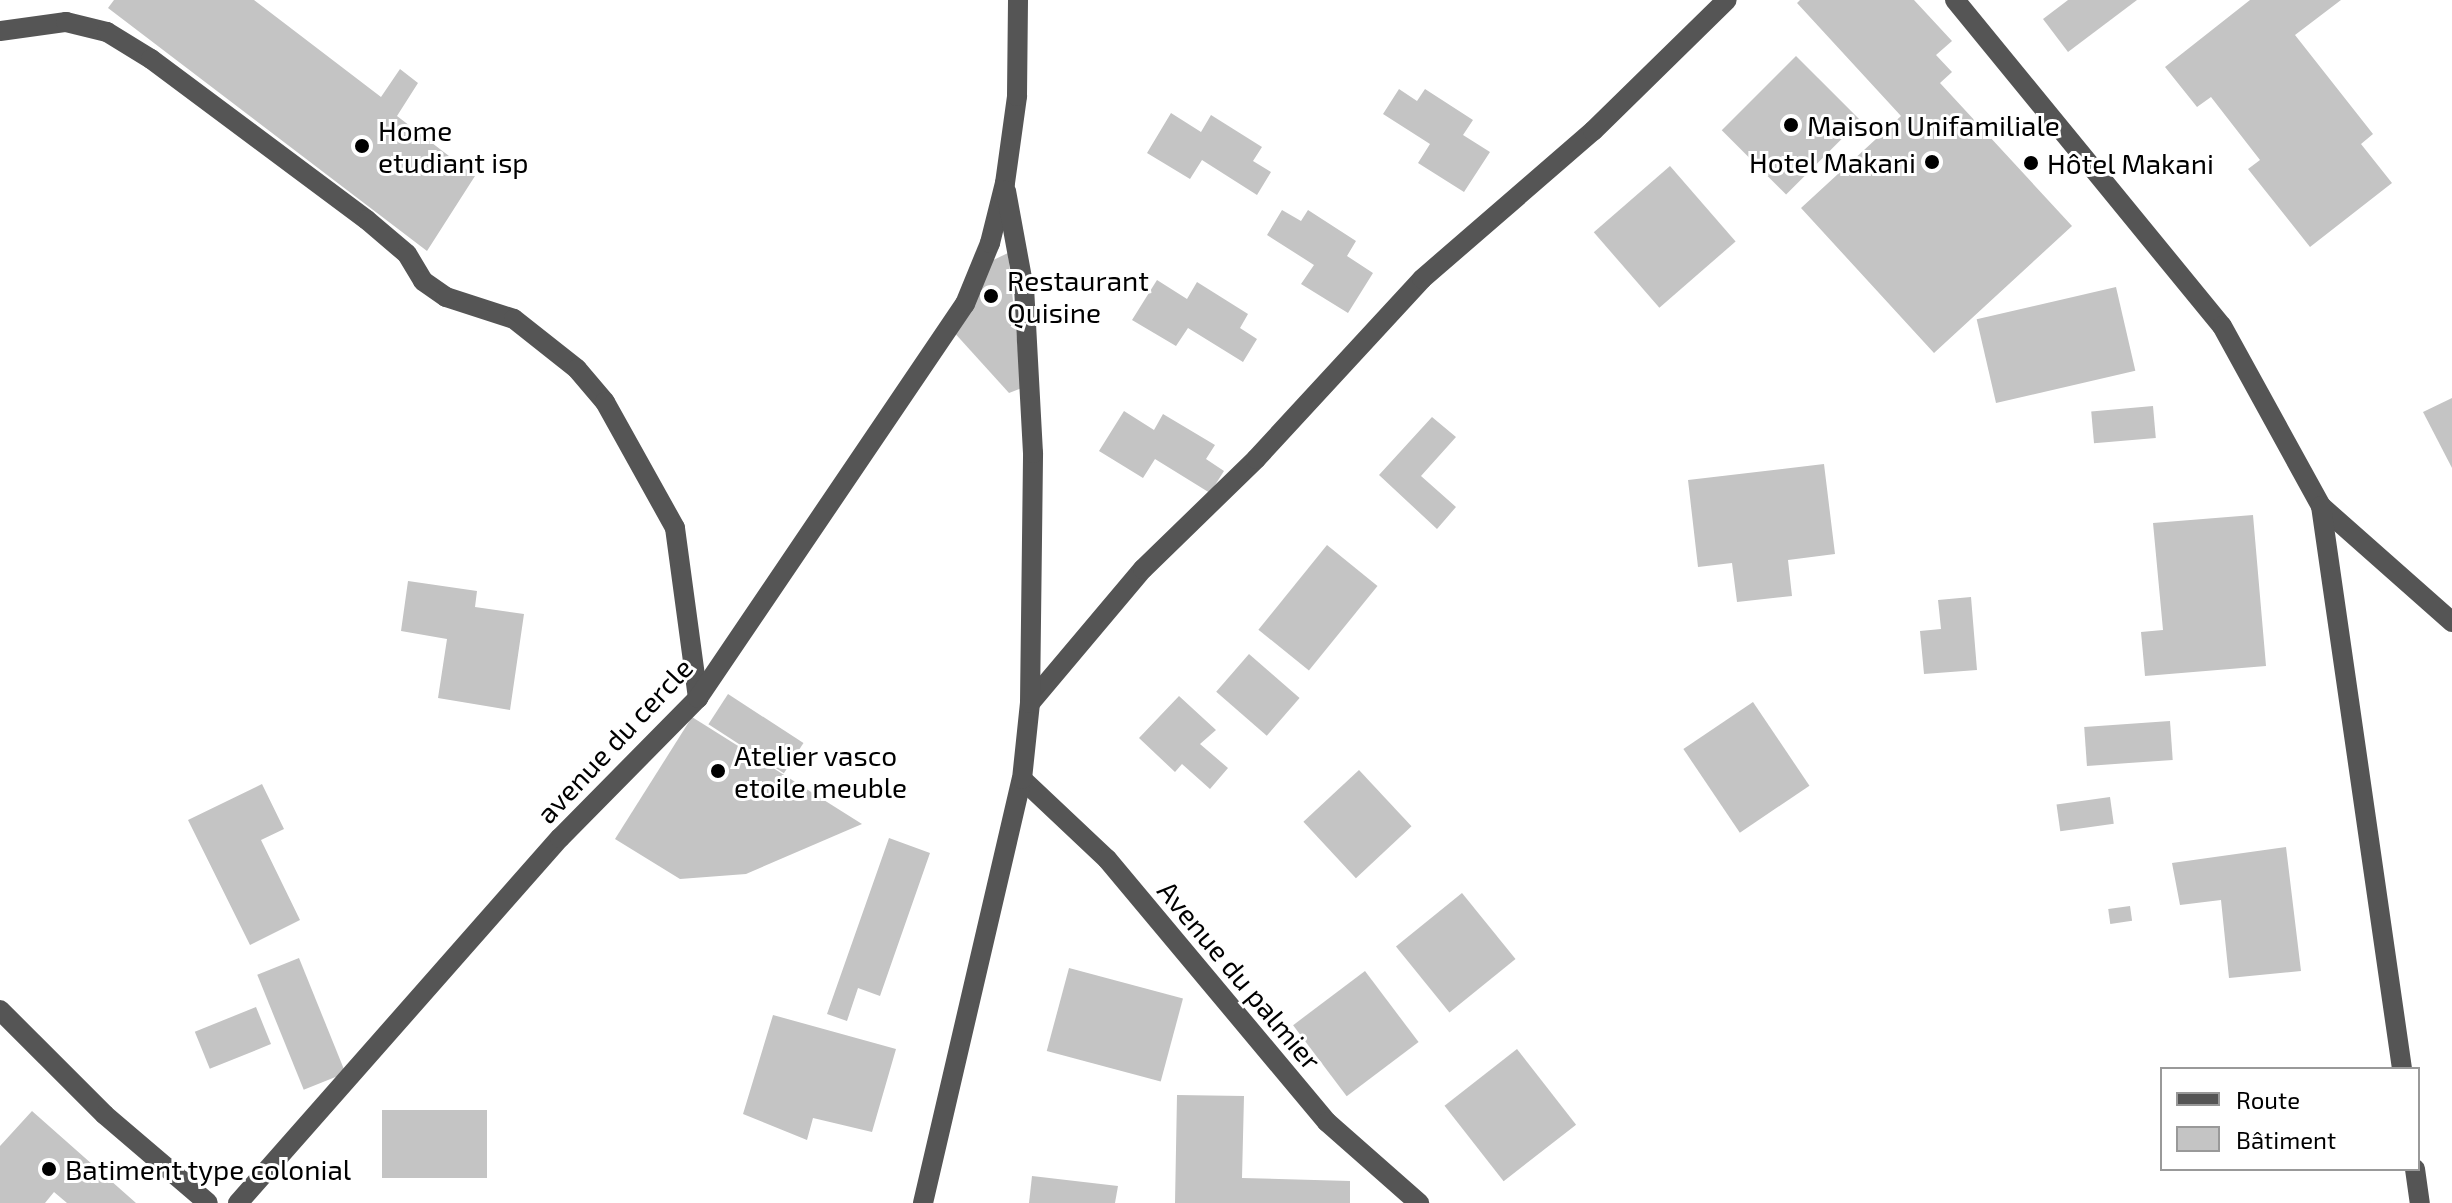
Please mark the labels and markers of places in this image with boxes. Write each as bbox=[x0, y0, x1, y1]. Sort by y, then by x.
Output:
place label: Maison Unifamiliale bbox=[1807, 108, 2060, 142]
place label: Home etudiant isp bbox=[378, 113, 529, 179]
marker: Maison Unifamiliale bbox=[1782, 116, 1800, 134]
marker: Home etudiant isp bbox=[353, 137, 371, 155]
place label: Hotel Makani bbox=[1748, 145, 1916, 179]
place label: Hôtel Makani bbox=[2047, 146, 2215, 180]
marker: Hotel Makani bbox=[1923, 153, 1941, 171]
marker: Hôtel Makani bbox=[2022, 154, 2040, 172]
place label: Restaurant Quisine bbox=[1007, 263, 1149, 329]
marker: Restaurant Quisine bbox=[982, 287, 1000, 305]
place label: Atelier vasco etoile meuble bbox=[734, 738, 907, 804]
marker: Atelier vasco etoile meuble bbox=[709, 762, 727, 780]
place label: Batiment type colonial bbox=[65, 1152, 352, 1186]
marker: Batiment type colonial bbox=[40, 1160, 58, 1178]

